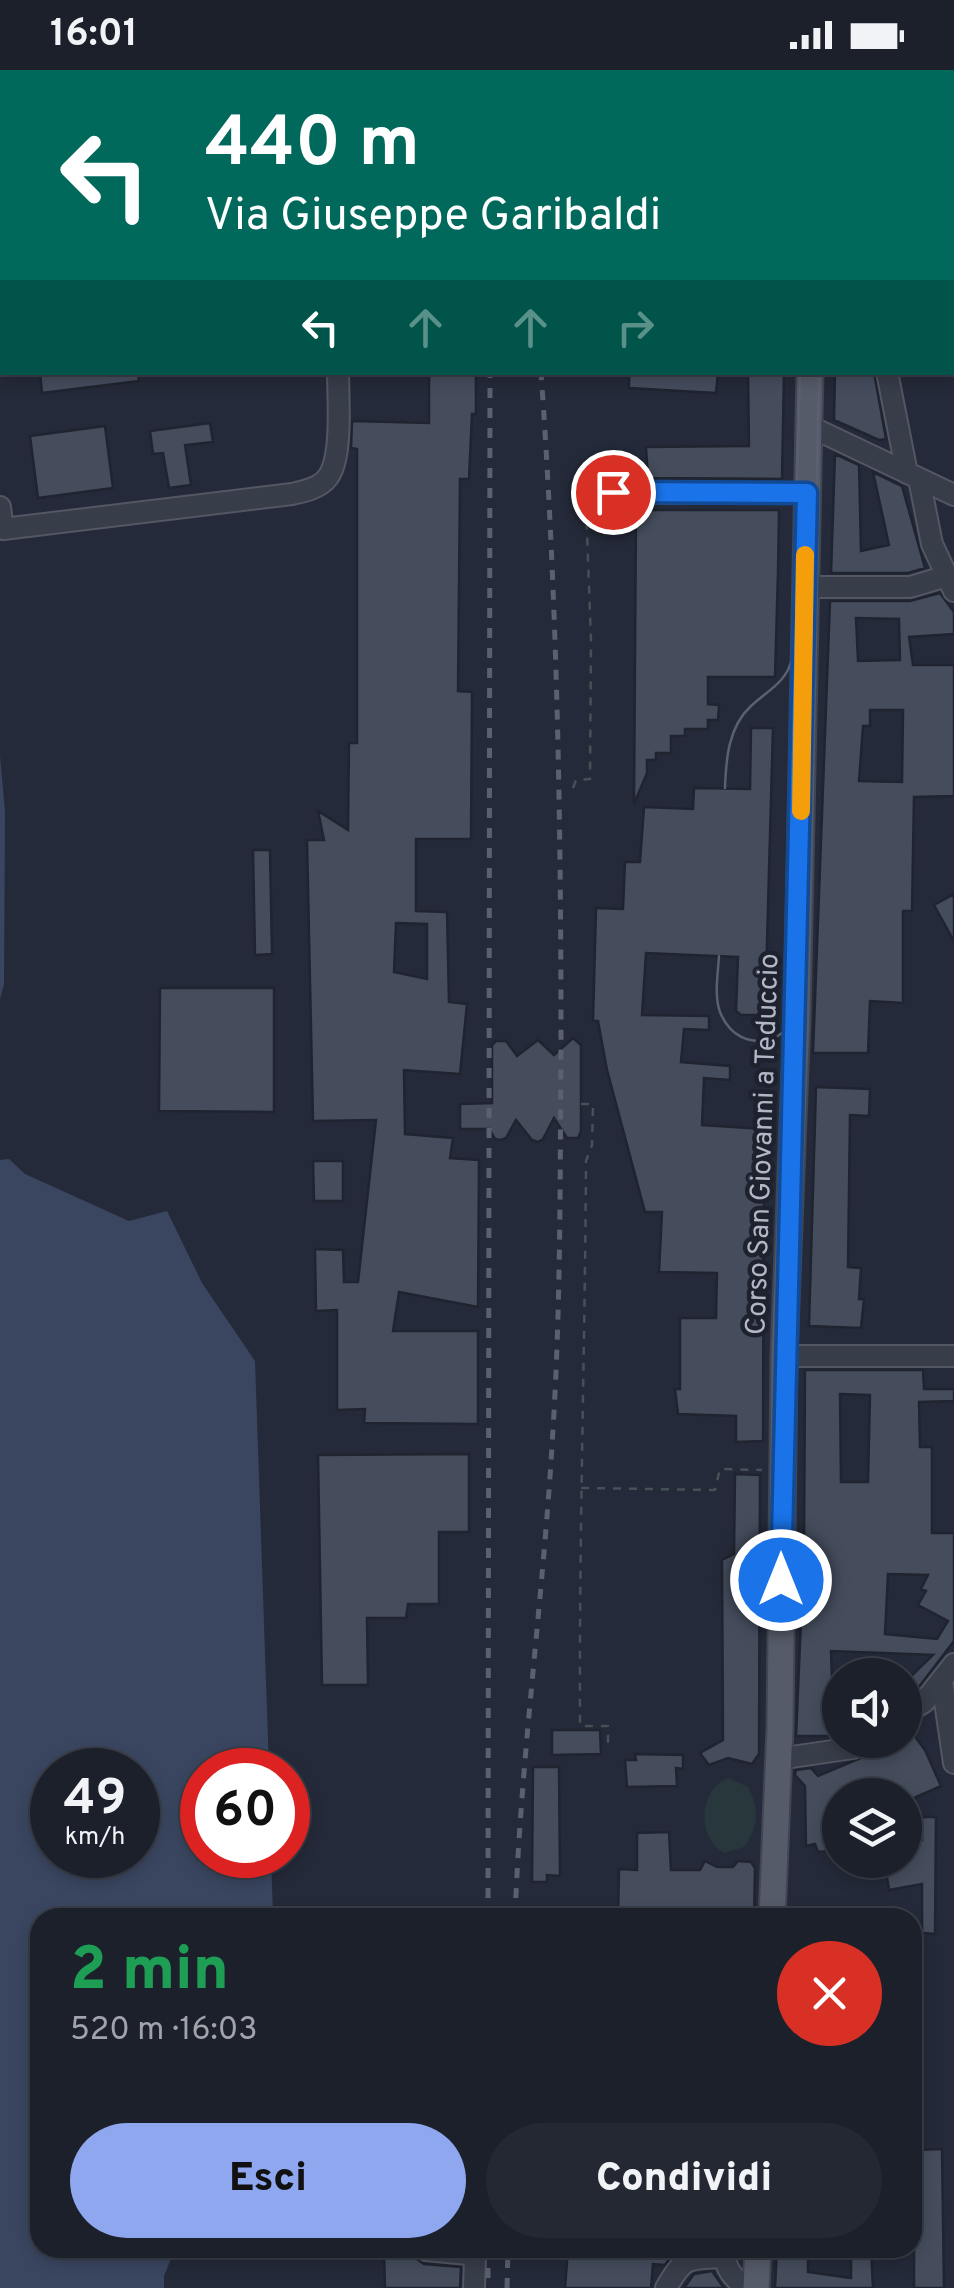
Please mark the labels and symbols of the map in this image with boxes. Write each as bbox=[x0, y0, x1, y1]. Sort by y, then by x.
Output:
pin bbox=[571, 450, 656, 535]
street label: Corso San Giovanni a Teduccio bbox=[739, 953, 789, 1336]
position arrow bbox=[729, 1528, 833, 1632]
speed limit sign: 60 bbox=[180, 1748, 310, 1878]

